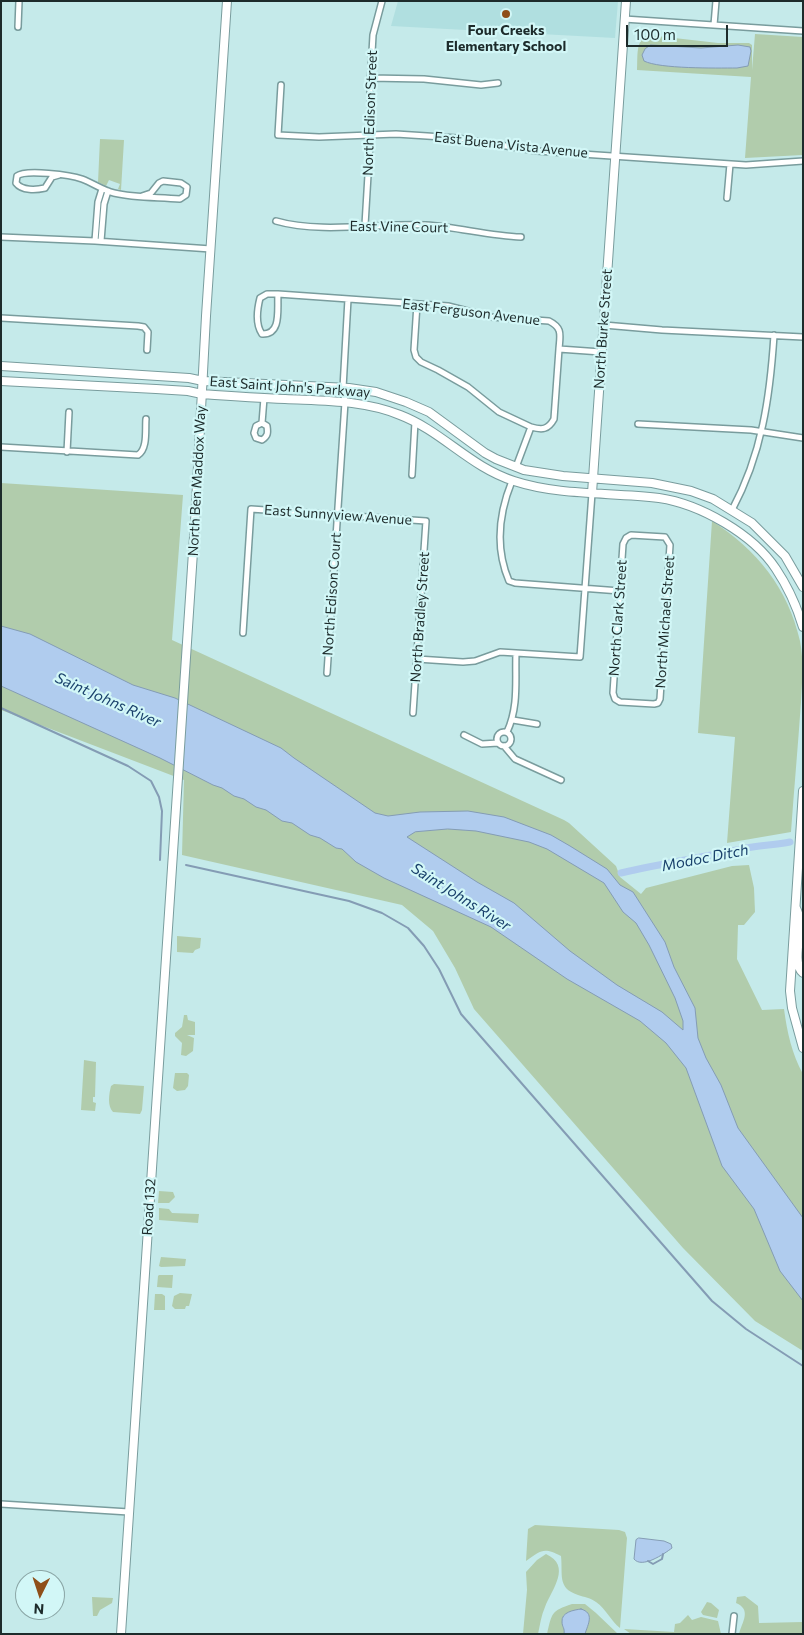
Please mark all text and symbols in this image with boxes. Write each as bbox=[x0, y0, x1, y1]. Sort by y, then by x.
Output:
marker: Four Creeks Elementary School bbox=[500, 8, 512, 20]
scale bar bbox=[629, 15, 732, 47]
place label: Four Creeks Elementary School bbox=[446, 22, 566, 54]
text: 100 m bbox=[634, 25, 676, 43]
street label: North Edison Street bbox=[359, 50, 381, 176]
street label: East Buena Vista Avenue bbox=[433, 129, 589, 161]
street label: East Vine Court bbox=[349, 218, 449, 236]
street label: North Burke Street bbox=[590, 268, 616, 390]
street label: East Ferguson Avenue bbox=[401, 295, 541, 329]
street label: East Saint John's Parkway bbox=[209, 373, 371, 401]
street label: North Ben Maddox Way bbox=[185, 405, 209, 557]
street label: East Sunnyview Avenue bbox=[264, 501, 412, 529]
street label: North Edison Court bbox=[319, 532, 345, 656]
street label: North Bradley Street bbox=[407, 551, 433, 683]
street label: North Michael Street bbox=[652, 555, 678, 689]
street label: North Clark Street bbox=[606, 559, 630, 677]
water label: Saint Johns River bbox=[52, 669, 164, 731]
water label: Modoc Ditch bbox=[660, 841, 750, 875]
water label: Saint Johns River bbox=[408, 859, 514, 935]
street label: Road 132 bbox=[139, 1178, 159, 1236]
north arrow bbox=[15, 1570, 65, 1620]
text: N bbox=[33, 1601, 45, 1618]

